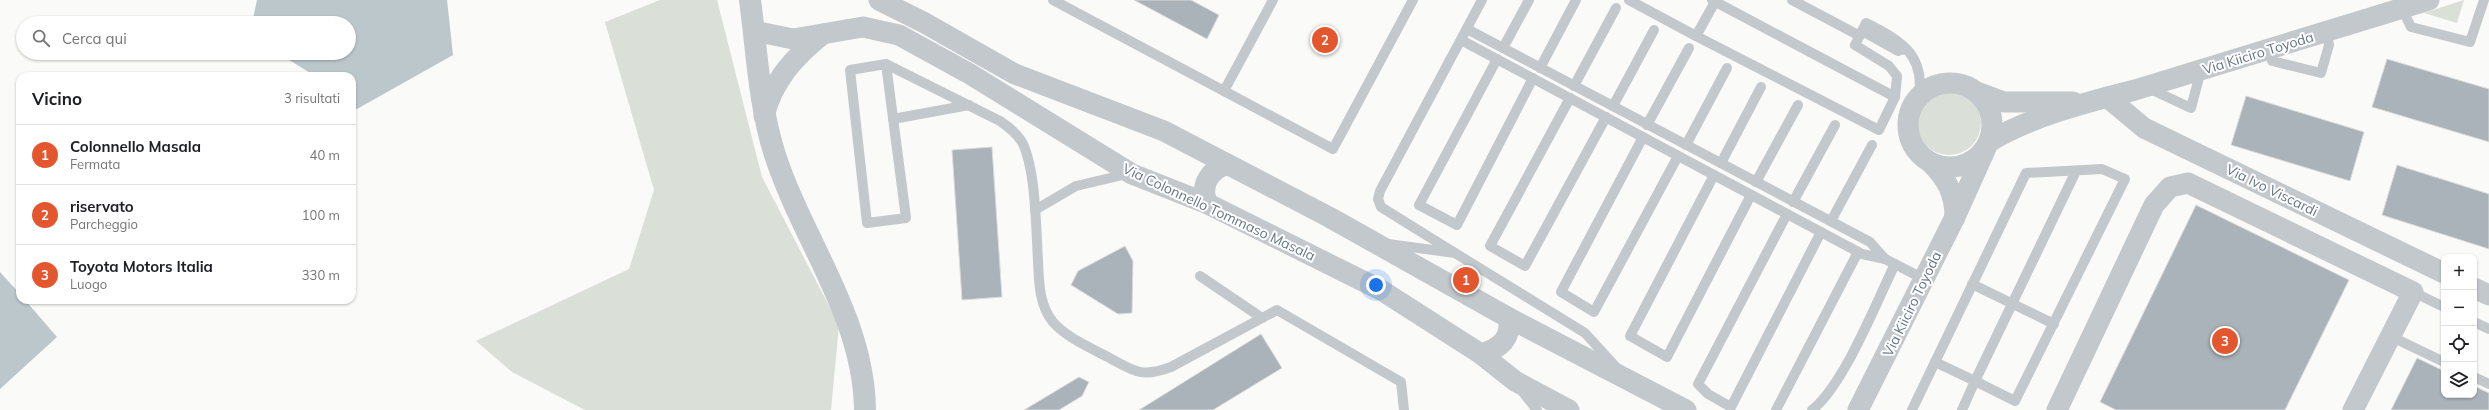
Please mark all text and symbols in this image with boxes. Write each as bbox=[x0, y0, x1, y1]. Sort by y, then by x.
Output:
search box bbox=[16, 16, 356, 60]
pin: 2 bbox=[1312, 25, 1338, 55]
icon: search bbox=[30, 27, 52, 49]
street label: Via Kiiciro Toyoda bbox=[2200, 28, 2316, 78]
text: Cerca qui bbox=[62, 29, 127, 48]
text: Vicino bbox=[32, 88, 82, 109]
text: 3 risultati bbox=[284, 90, 340, 106]
text: Colonnello Masala bbox=[70, 137, 201, 156]
text: 1 bbox=[41, 147, 49, 163]
text: 40 m bbox=[310, 147, 340, 163]
text: Fermata bbox=[70, 156, 120, 172]
street label: Via Colonnello Tommaso Masala bbox=[1120, 159, 1318, 265]
street label: Via Ivo Viscardi bbox=[2223, 160, 2321, 220]
text: riservato bbox=[70, 197, 134, 216]
text: 2 bbox=[41, 207, 49, 223]
text: 100 m bbox=[302, 207, 340, 223]
text: Parcheggio bbox=[70, 216, 138, 232]
street label: Via Kiiciro Toyoda bbox=[1879, 248, 1945, 360]
map controls bbox=[2441, 254, 2477, 398]
button: + bbox=[2441, 254, 2477, 290]
text: Toyota Motors Italia bbox=[70, 257, 213, 276]
pin: 1 bbox=[1453, 265, 1479, 295]
text: 3 bbox=[41, 267, 49, 283]
text: 330 m bbox=[302, 267, 340, 283]
your location bbox=[1366, 275, 1386, 295]
text: Luogo bbox=[70, 276, 107, 292]
button: − bbox=[2441, 290, 2477, 326]
pin: 3 bbox=[2212, 326, 2238, 356]
button: locate bbox=[2441, 326, 2477, 362]
button: layers bbox=[2441, 362, 2477, 398]

